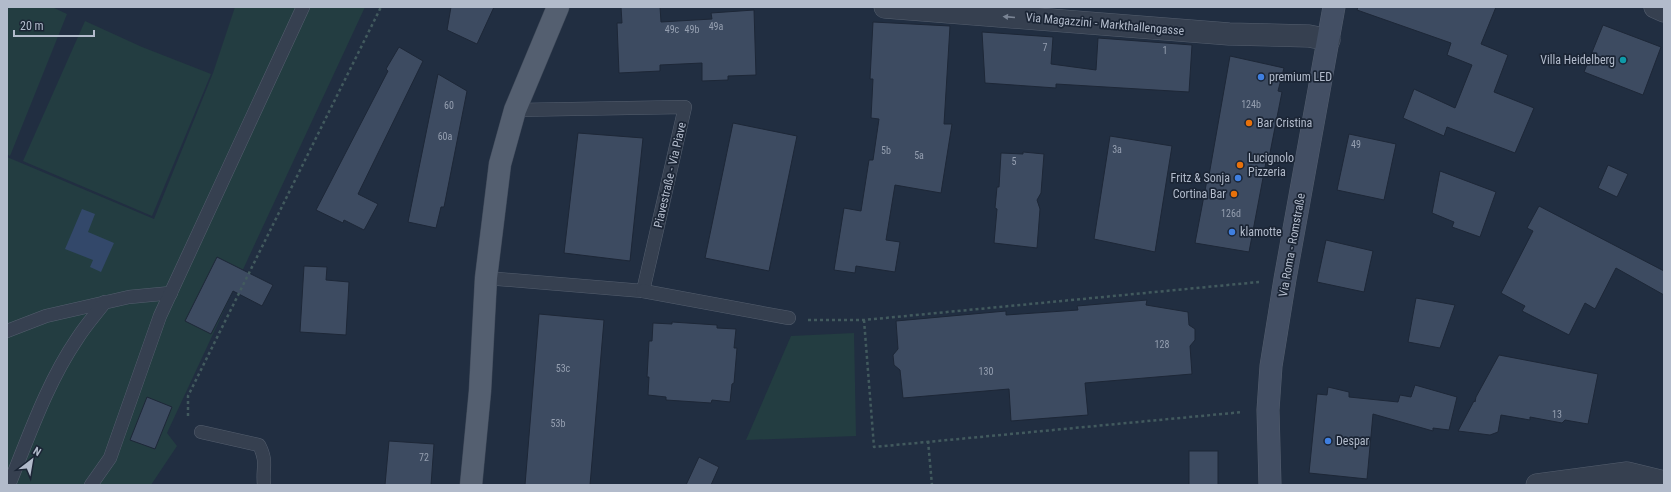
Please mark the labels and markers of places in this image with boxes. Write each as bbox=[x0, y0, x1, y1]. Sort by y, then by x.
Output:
place label: Villa Heidelberg bbox=[1540, 53, 1615, 67]
marker: Villa Heidelberg bbox=[1618, 55, 1628, 65]
place label: premium LED bbox=[1269, 70, 1332, 84]
marker: premium LED bbox=[1256, 72, 1266, 82]
place label: Bar Cristina bbox=[1257, 116, 1313, 130]
marker: Bar Cristina bbox=[1244, 118, 1254, 128]
place label: Lucignolo Pizzeria bbox=[1248, 151, 1294, 179]
marker: Lucignolo Pizzeria bbox=[1235, 160, 1245, 170]
place label: Fritz & Sonja bbox=[1171, 171, 1230, 185]
marker: Fritz & Sonja bbox=[1233, 173, 1243, 183]
place label: Cortina Bar bbox=[1173, 187, 1226, 201]
marker: Cortina Bar bbox=[1229, 189, 1239, 199]
place label: klamotte bbox=[1240, 225, 1282, 239]
marker: klamotte bbox=[1227, 227, 1237, 237]
place label: Despar bbox=[1336, 434, 1370, 448]
marker: Despar bbox=[1323, 436, 1333, 446]

